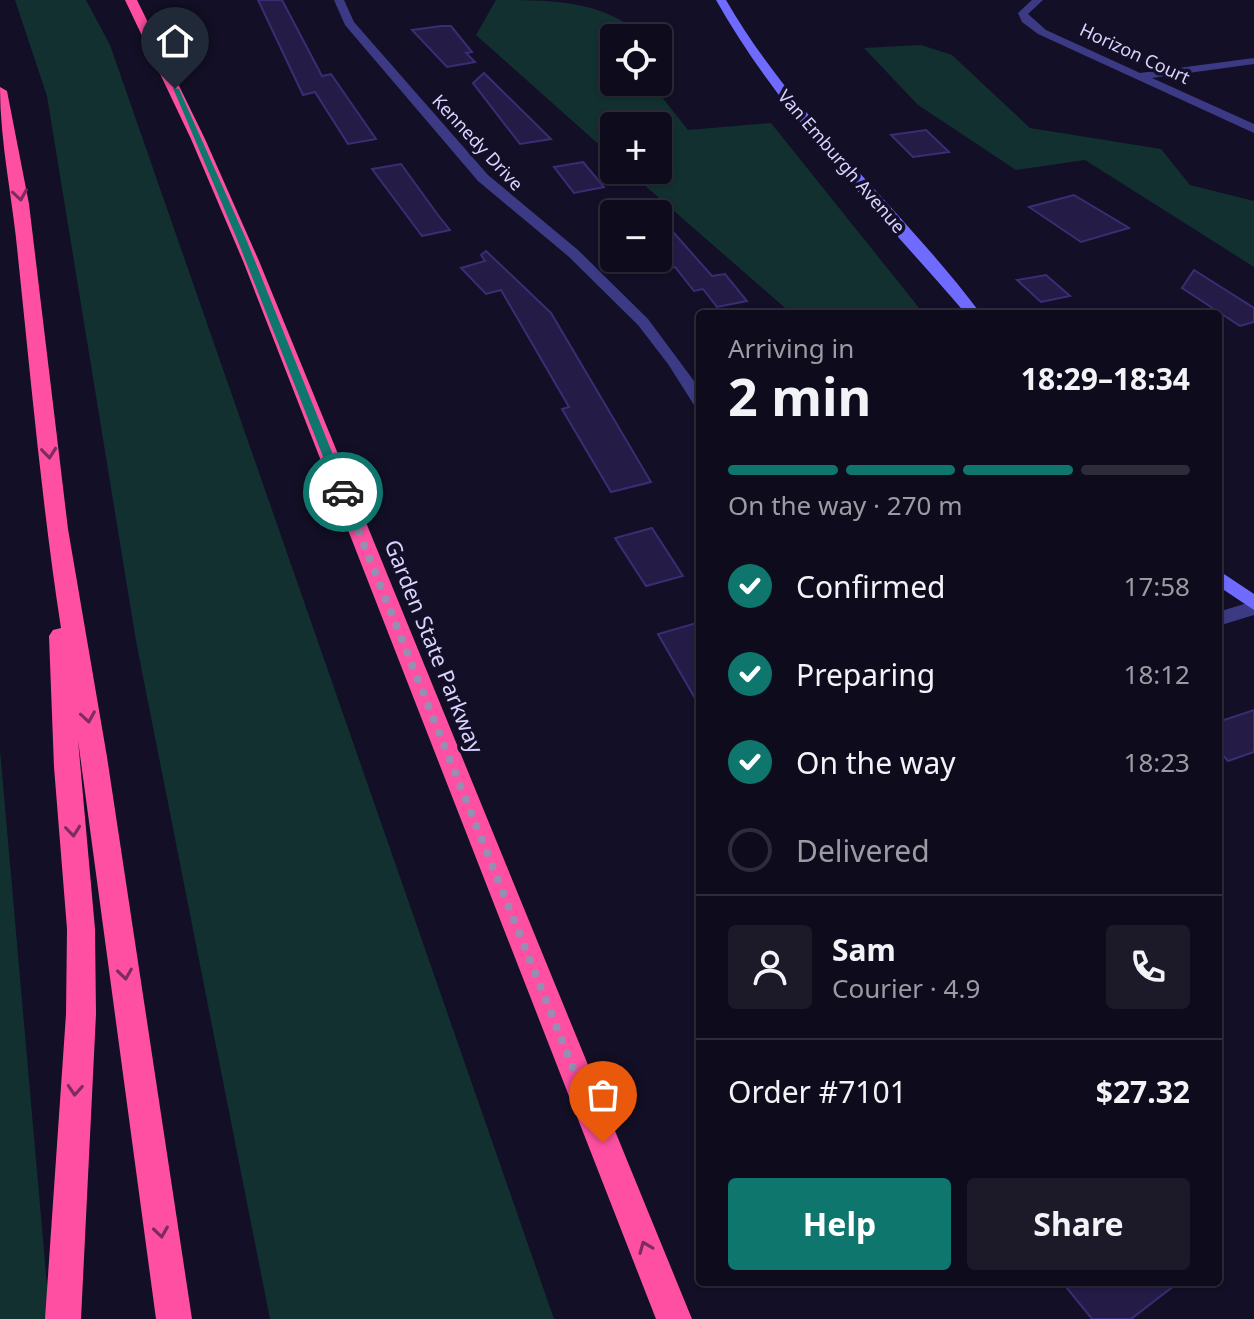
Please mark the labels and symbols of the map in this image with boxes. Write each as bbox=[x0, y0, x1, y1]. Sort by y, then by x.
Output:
pin bbox=[141, 7, 209, 89]
street label: Horizon Court bbox=[1076, 17, 1194, 89]
street label: Van Emburgh Avenue bbox=[773, 84, 911, 238]
street label: Kennedy Drive bbox=[427, 89, 529, 195]
one-way arrow bbox=[11, 188, 28, 202]
one-way arrow bbox=[40, 446, 57, 460]
courier bbox=[303, 452, 383, 532]
street label: Garden State Parkway bbox=[378, 535, 492, 758]
one-way arrow bbox=[78, 710, 95, 724]
one-way arrow bbox=[65, 825, 82, 838]
one-way arrow bbox=[116, 967, 133, 981]
pin bbox=[569, 1061, 637, 1143]
one-way arrow bbox=[67, 1084, 84, 1097]
one-way arrow bbox=[152, 1225, 169, 1238]
one-way arrow bbox=[638, 1241, 655, 1255]

